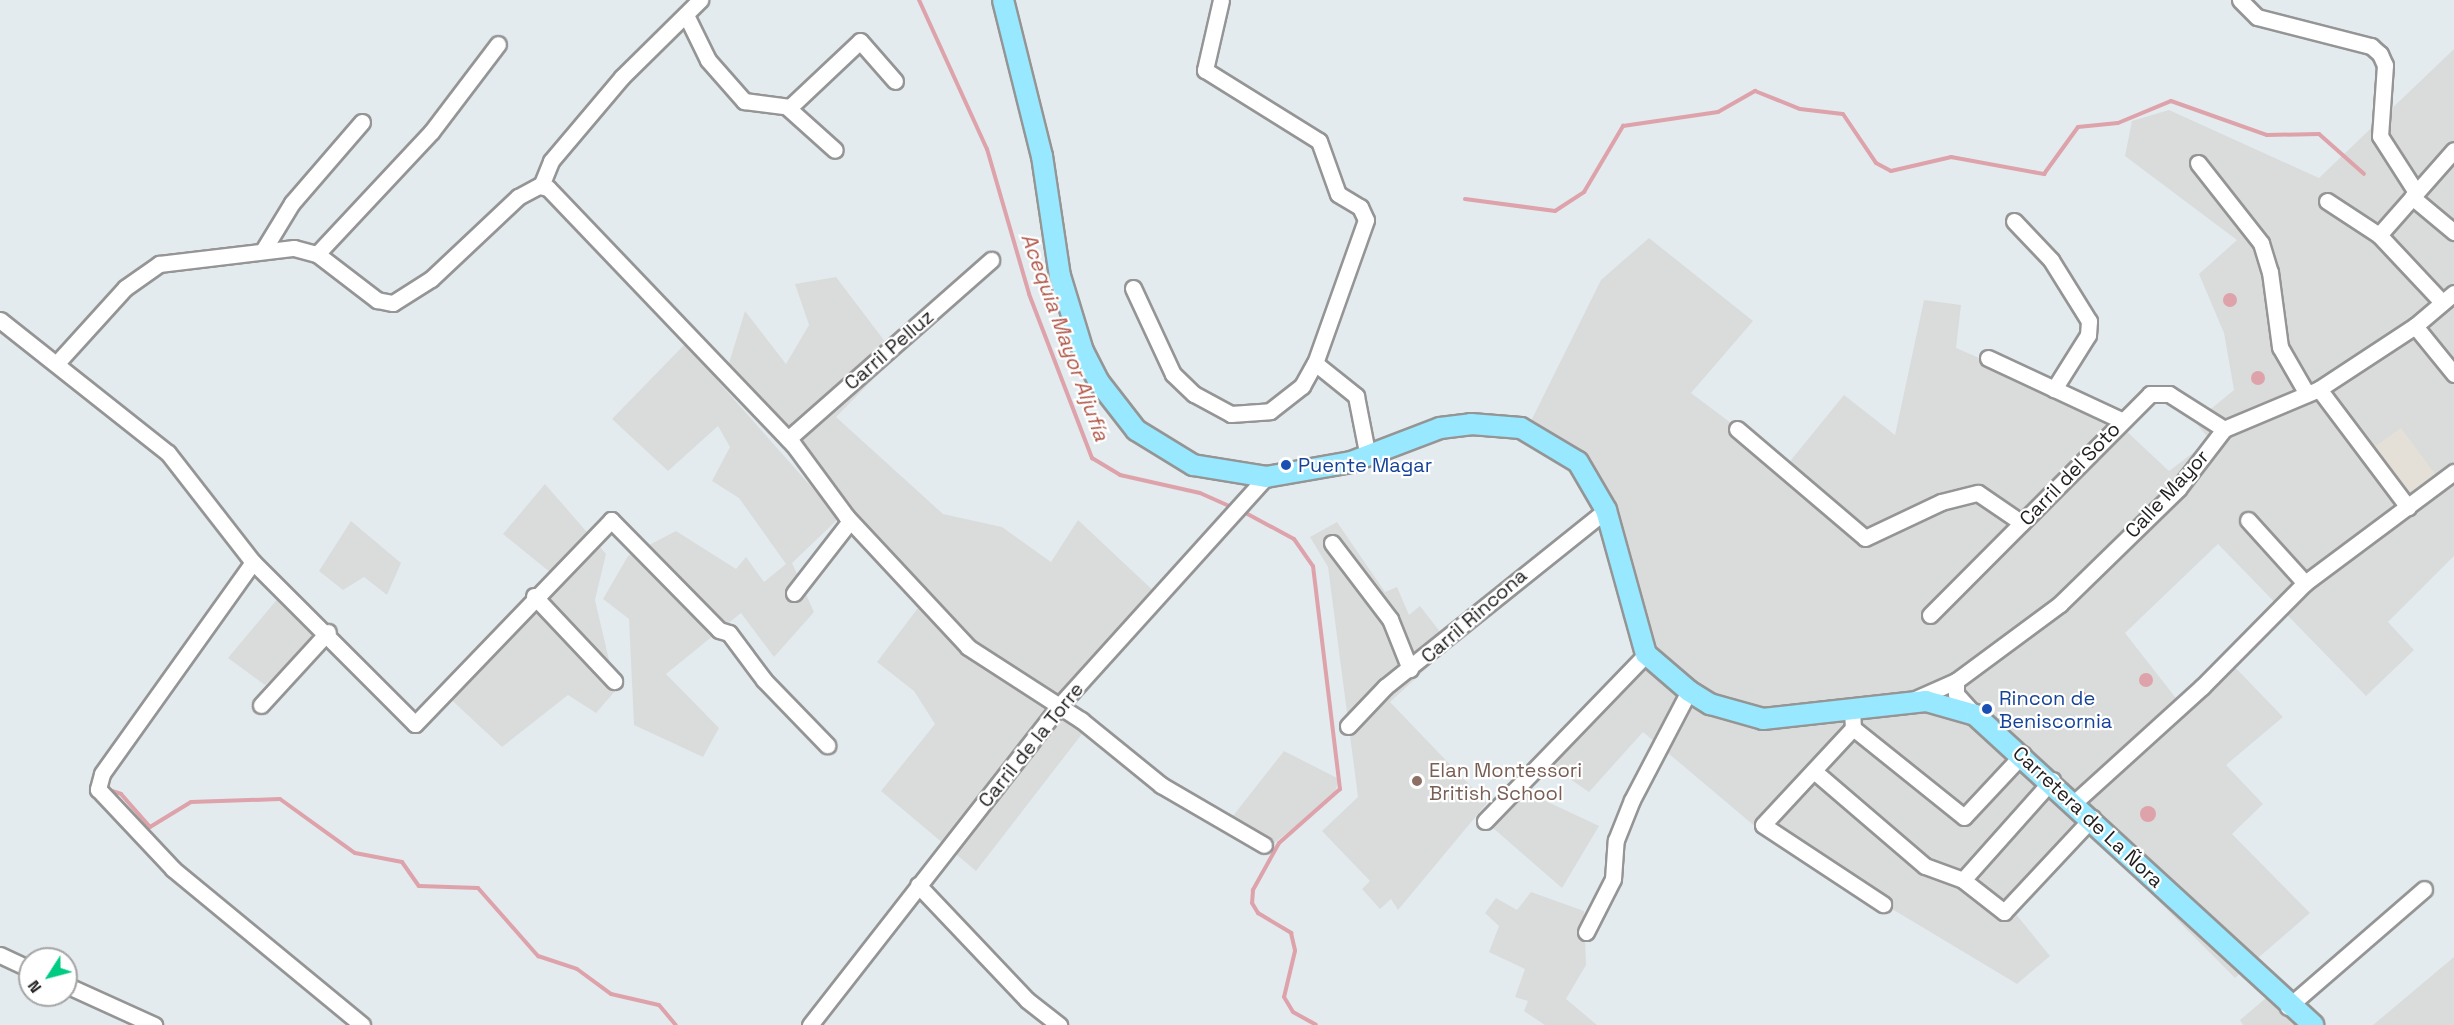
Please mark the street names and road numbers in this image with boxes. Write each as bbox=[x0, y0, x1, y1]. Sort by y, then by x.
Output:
street label: Carril Pelluz bbox=[839, 305, 939, 395]
street label: Carril del Soto bbox=[2015, 417, 2125, 531]
street label: Calle Mayor bbox=[2120, 445, 2214, 543]
street label: Carril Rincona bbox=[1416, 564, 1532, 668]
street label: Carril de la Torre bbox=[973, 677, 1089, 813]
street label: Carretera de La Ñora bbox=[2008, 741, 2168, 893]

